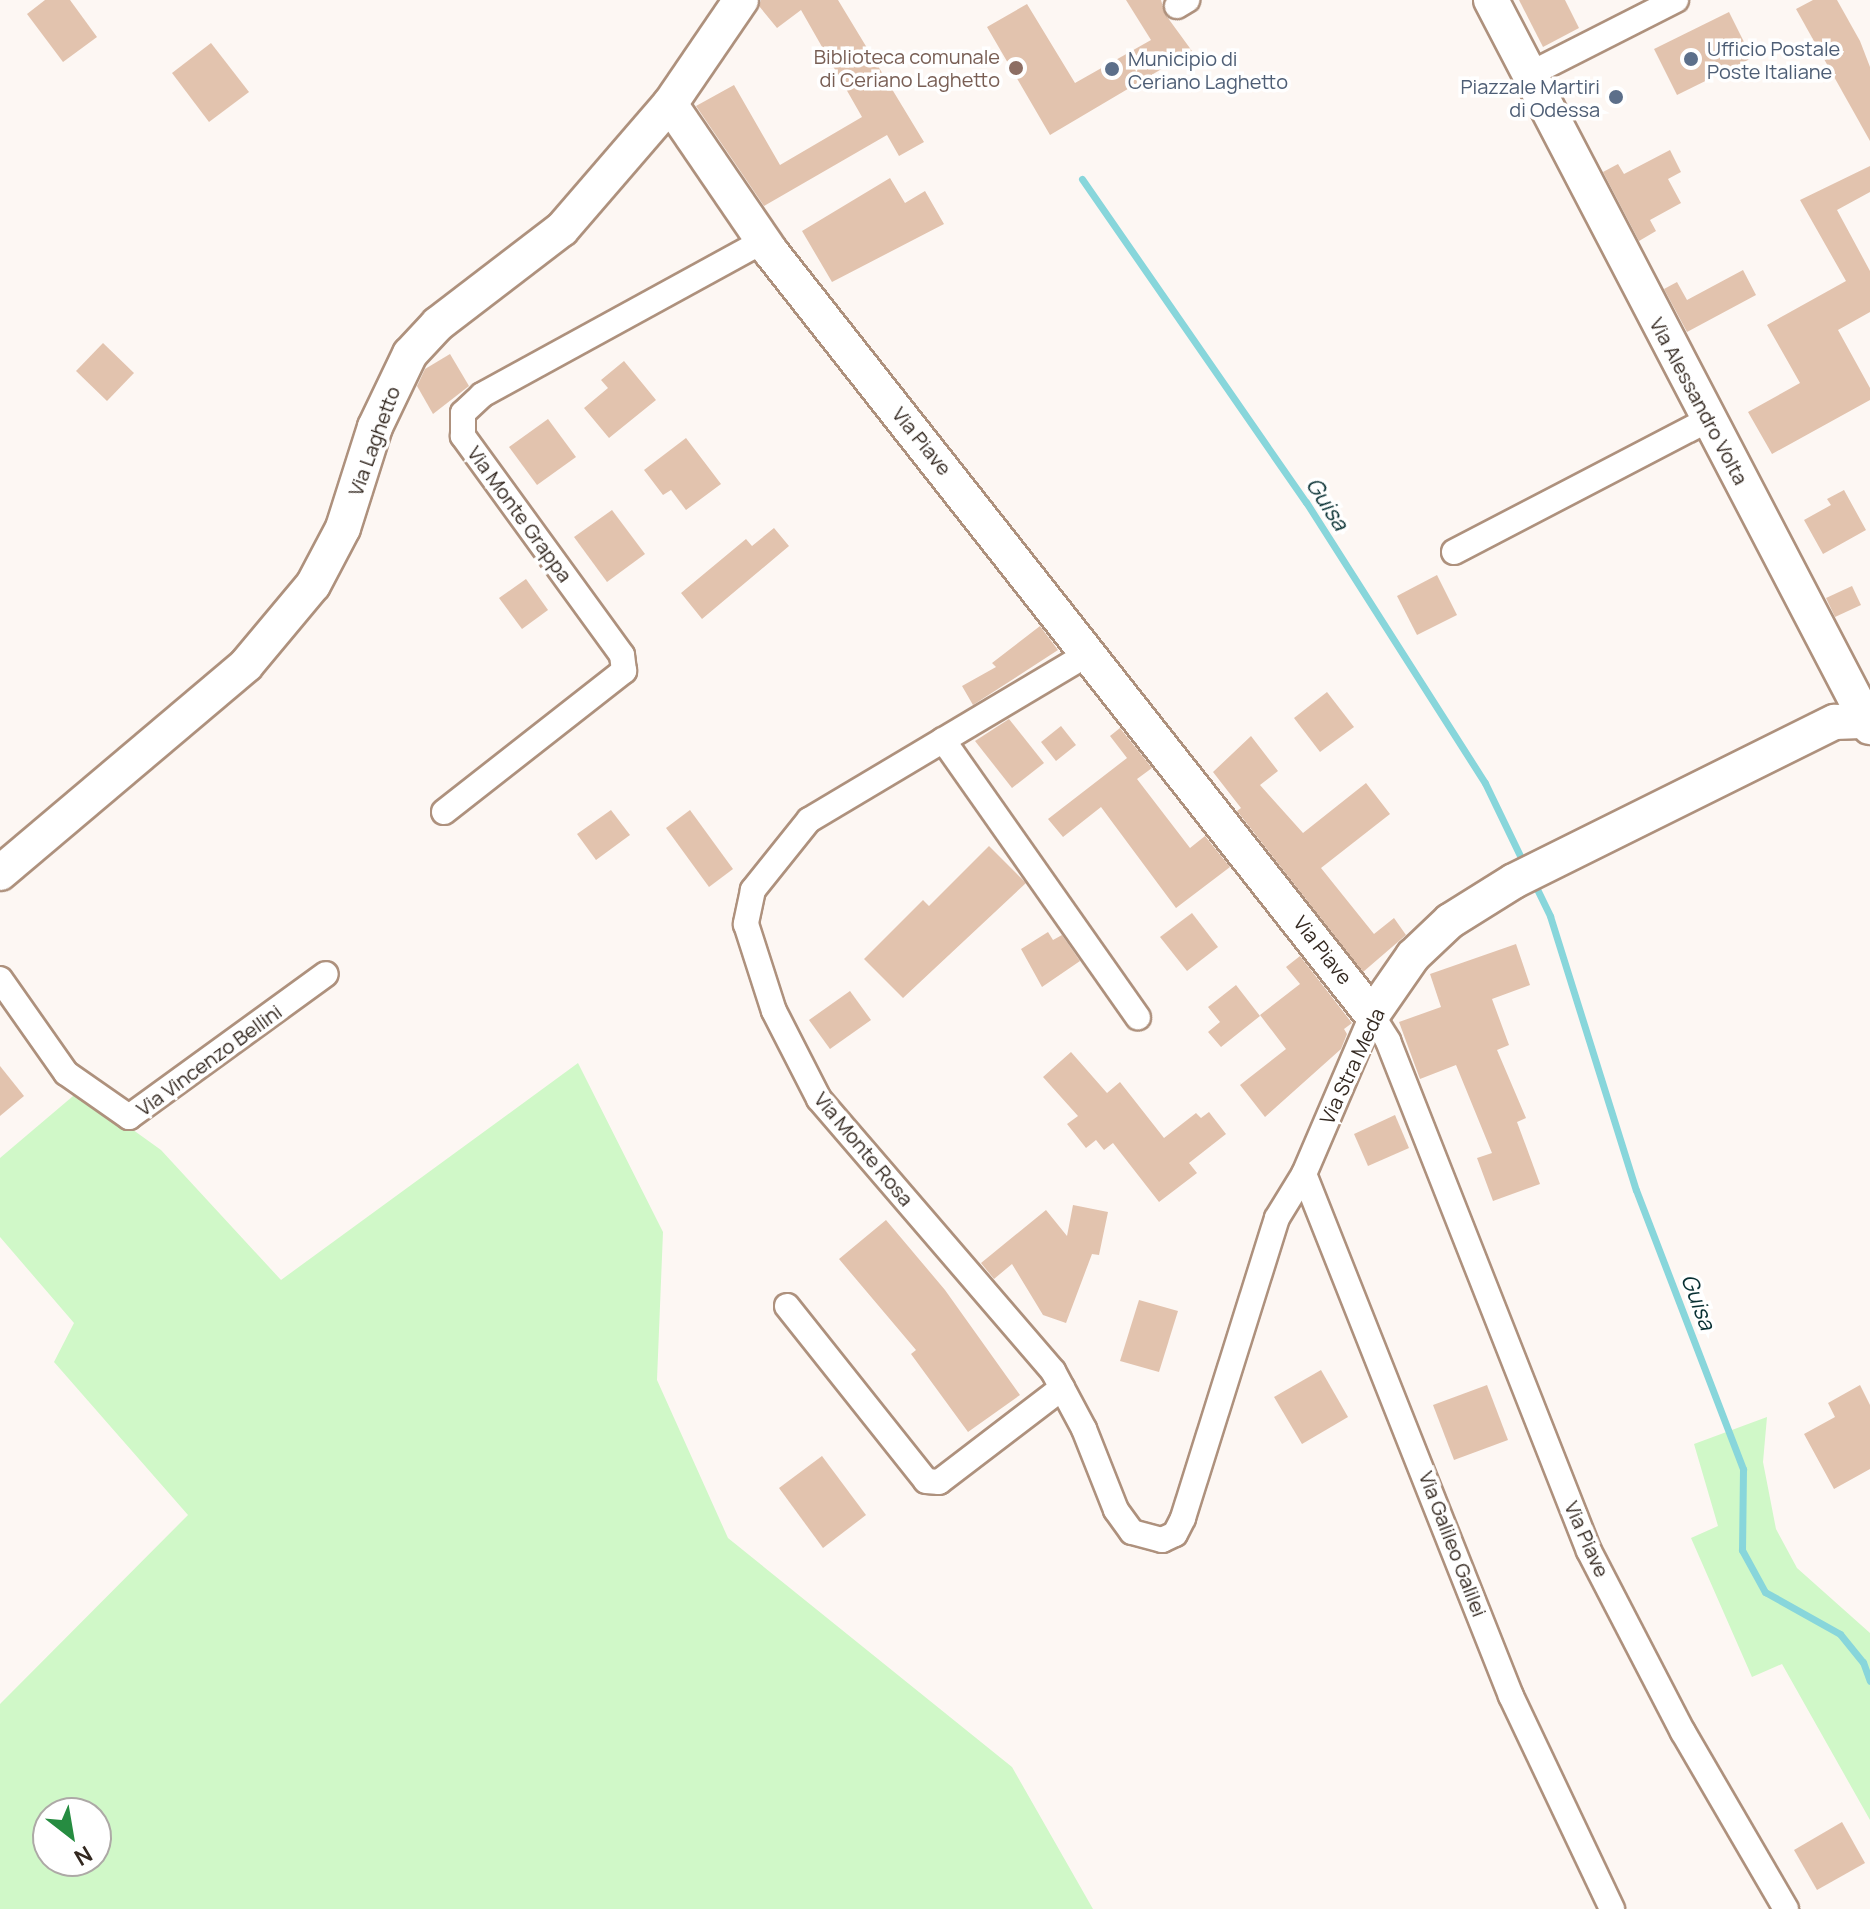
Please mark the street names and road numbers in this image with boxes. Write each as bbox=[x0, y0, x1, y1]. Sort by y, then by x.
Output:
street label: Via Alessandro Volta bbox=[1645, 313, 1753, 489]
street label: Via Laghetto bbox=[343, 383, 405, 499]
street label: Via Piave bbox=[887, 402, 957, 480]
street label: Via Monte Grappa bbox=[463, 441, 577, 587]
street label: Via Piave bbox=[1289, 911, 1357, 989]
street label: Via Vincenzo Bellini bbox=[132, 999, 286, 1121]
street label: Via Stra Meda bbox=[1315, 1004, 1389, 1128]
street label: Via Monte Rosa bbox=[809, 1087, 919, 1211]
street label: Via Galileo Galilei bbox=[1414, 1468, 1492, 1620]
street label: Via Piave bbox=[1560, 1497, 1614, 1581]

